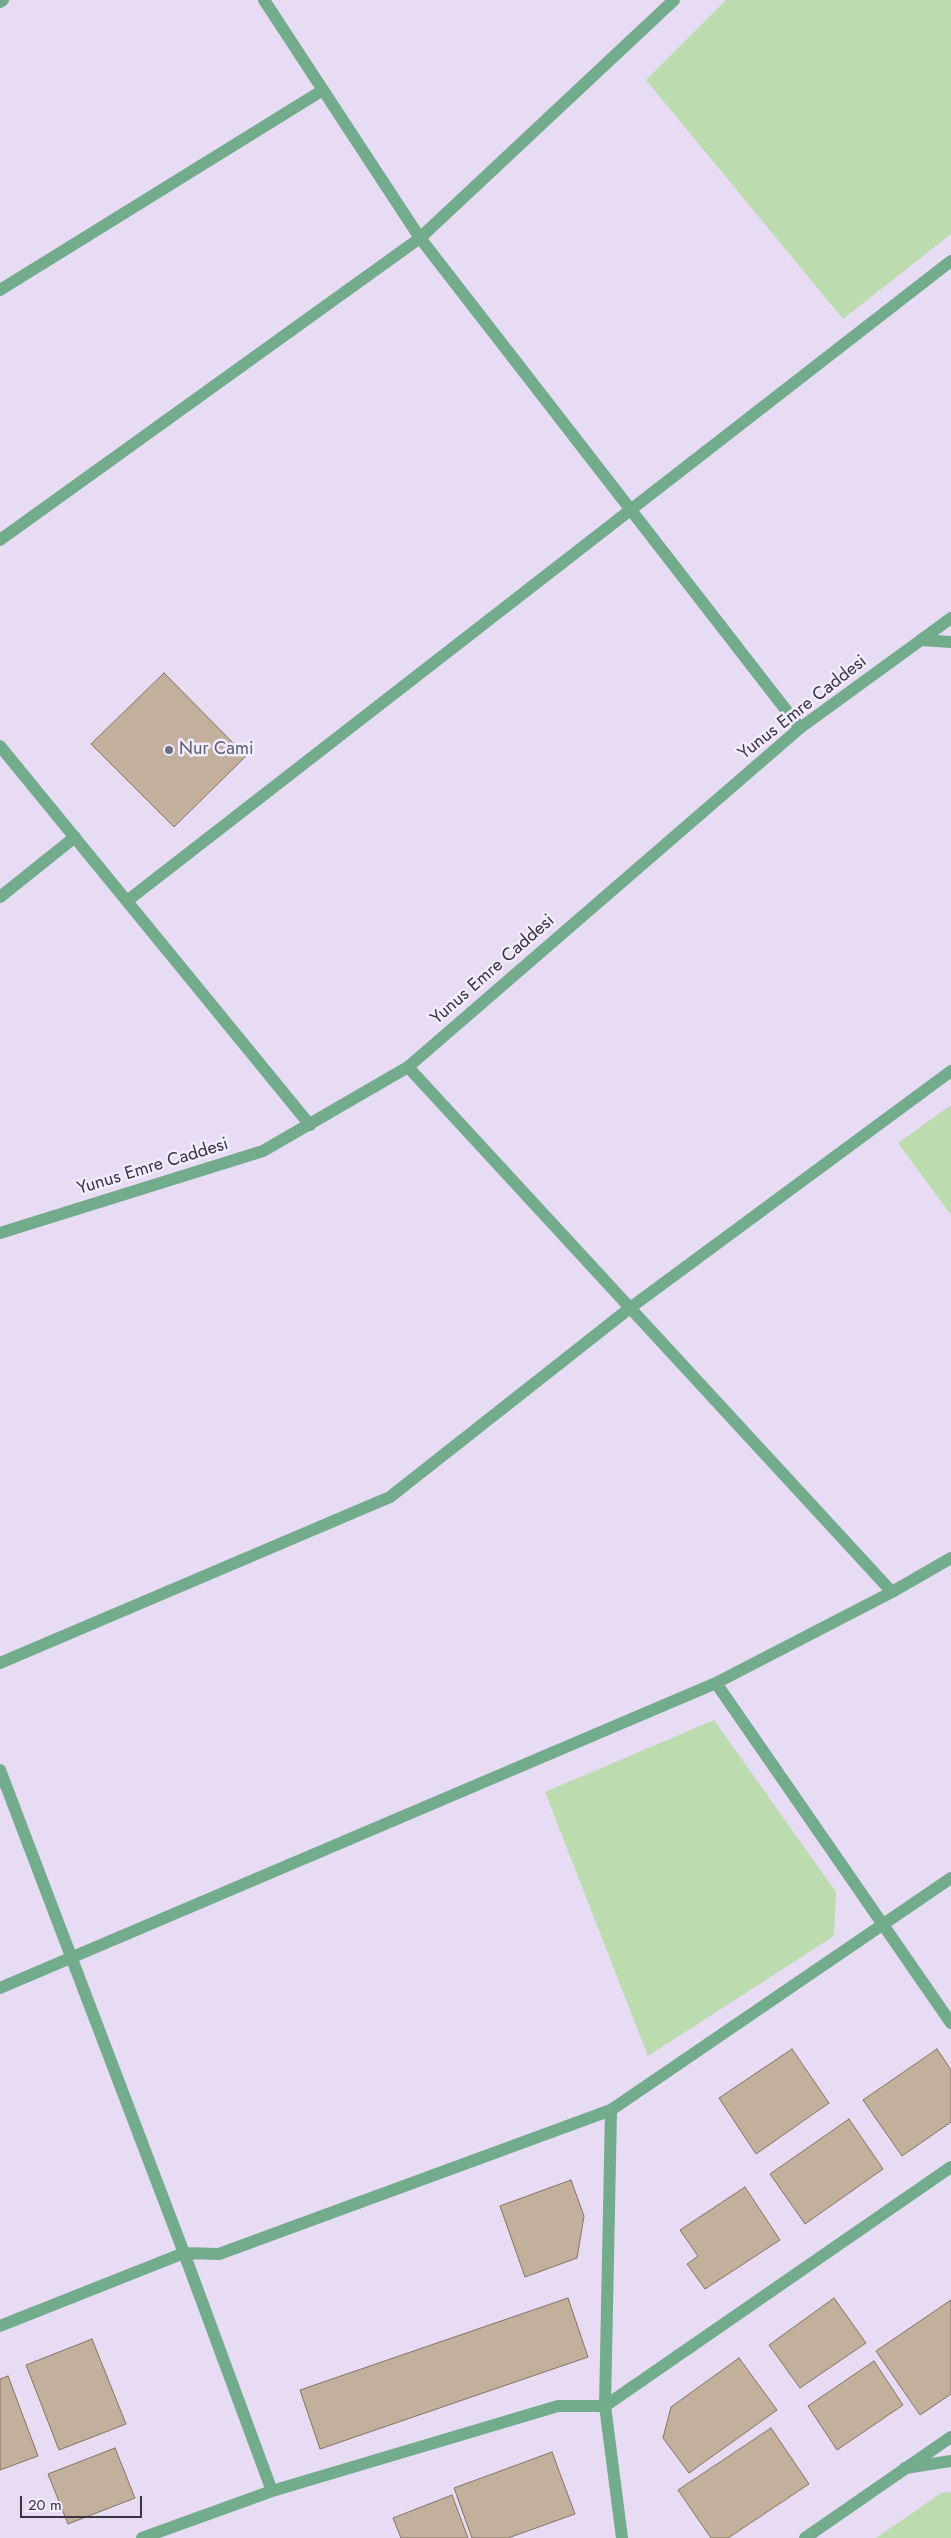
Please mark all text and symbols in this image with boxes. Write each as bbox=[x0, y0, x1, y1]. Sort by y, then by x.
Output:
street label: Yunus Emre Caddesi bbox=[735, 651, 871, 765]
place label: Nur Cami bbox=[179, 739, 254, 761]
marker: Nur Cami bbox=[163, 744, 175, 756]
street label: Yunus Emre Caddesi bbox=[427, 910, 559, 1030]
street label: Yunus Emre Caddesi bbox=[75, 1134, 231, 1200]
scale bar bbox=[22, 2486, 145, 2518]
text: 20 m bbox=[28, 2494, 62, 2516]

